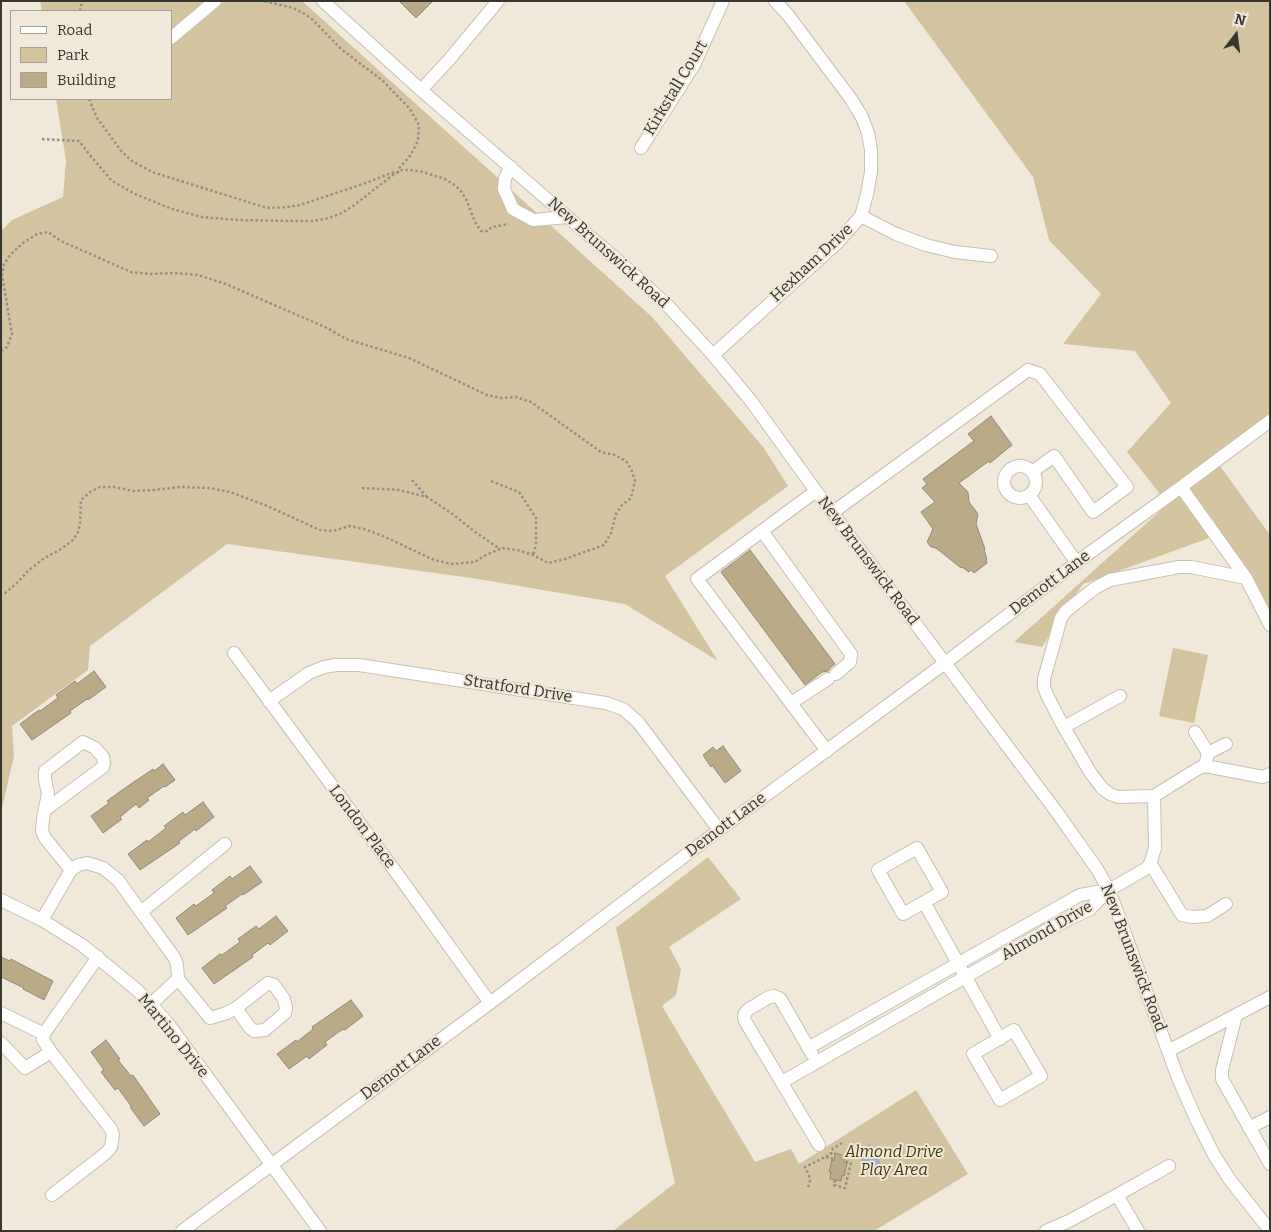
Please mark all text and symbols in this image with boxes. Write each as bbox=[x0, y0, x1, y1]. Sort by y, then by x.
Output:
legend bbox=[10, 10, 172, 100]
north arrow bbox=[1211, 10, 1261, 60]
text: N bbox=[1233, 10, 1247, 30]
text: Road bbox=[57, 21, 92, 39]
street label: Kirkstall Court bbox=[640, 37, 712, 139]
text: Park bbox=[57, 46, 89, 64]
text: Building bbox=[57, 71, 116, 89]
street label: New Brunswick Road bbox=[543, 193, 673, 313]
street label: Hexham Drive bbox=[767, 220, 857, 306]
street label: New Brunswick Road bbox=[813, 493, 923, 629]
street label: Demott Lane bbox=[1006, 547, 1094, 619]
street label: Stratford Drive bbox=[462, 671, 574, 707]
street label: London Place bbox=[325, 782, 399, 872]
street label: Demott Lane bbox=[682, 789, 770, 861]
street label: New Brunswick Road bbox=[1096, 881, 1170, 1035]
street label: Almond Drive bbox=[998, 897, 1096, 965]
street label: Martino Drive bbox=[133, 990, 213, 1082]
street label: Demott Lane bbox=[357, 1032, 445, 1104]
park label: Almond Drive Play Area bbox=[845, 1143, 943, 1181]

